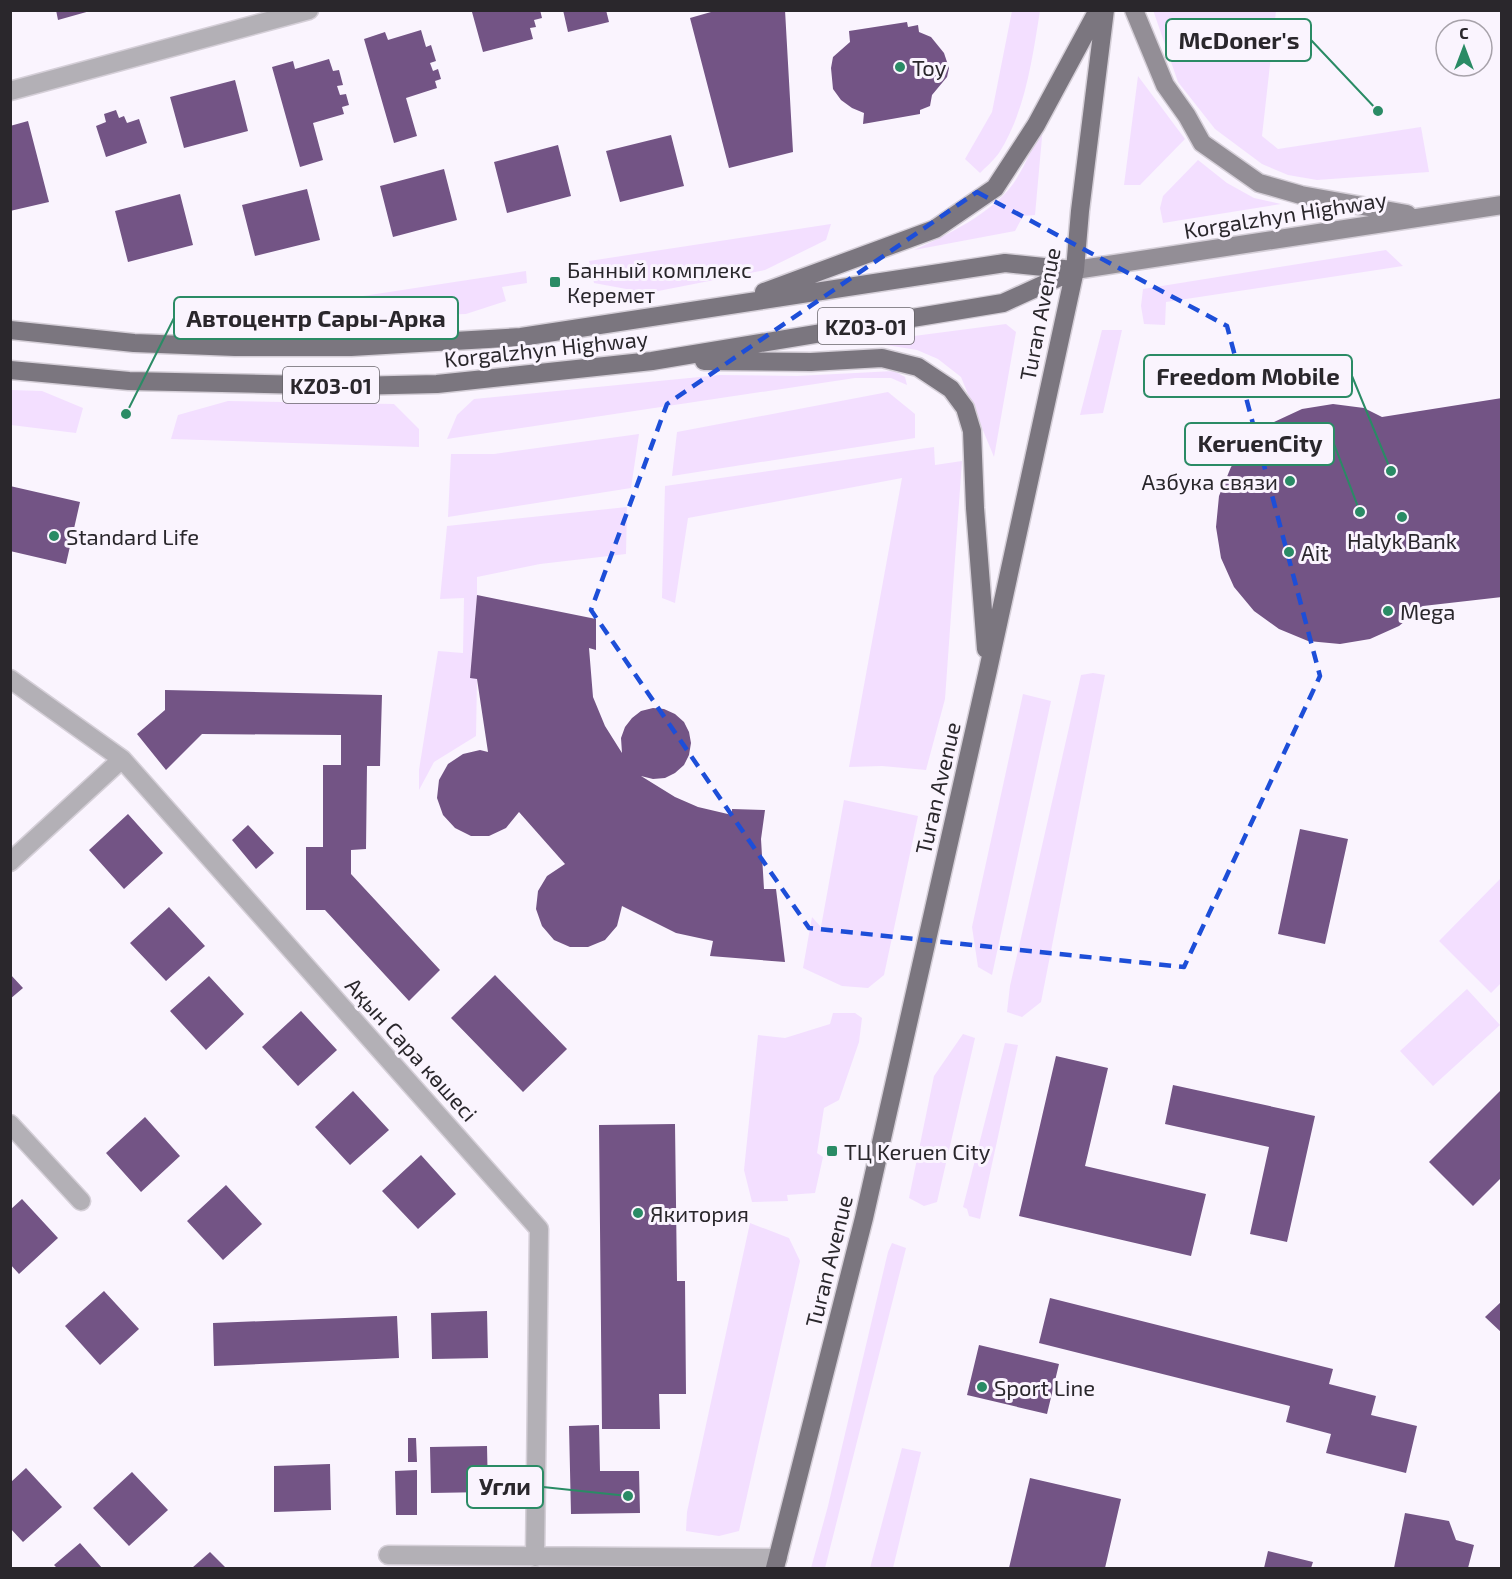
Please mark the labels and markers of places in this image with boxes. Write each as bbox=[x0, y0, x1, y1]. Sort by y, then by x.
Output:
callout: McDoner's bbox=[1166, 19, 1311, 61]
place label: Toy bbox=[912, 54, 947, 80]
marker: Toy bbox=[893, 60, 907, 74]
place label: Банный комплекс Керемет bbox=[567, 256, 752, 307]
marker: Банный комплекс Керемет bbox=[548, 275, 562, 289]
callout: Автоцентр Сары-Арка bbox=[174, 297, 458, 339]
callout: Freedom Mobile bbox=[1144, 355, 1352, 397]
callout: KeruenCity bbox=[1185, 423, 1334, 465]
place label: Азбука связи bbox=[1142, 468, 1278, 495]
marker: Азбука связи bbox=[1283, 474, 1297, 488]
marker: Halyk Bank bbox=[1395, 510, 1409, 524]
place label: Standard Life bbox=[66, 523, 199, 549]
place label: Halyk Bank bbox=[1347, 527, 1457, 553]
marker: Standard Life bbox=[47, 529, 61, 543]
place label: Ait bbox=[1301, 539, 1329, 565]
marker: Ait bbox=[1282, 545, 1296, 559]
place label: Mega bbox=[1400, 598, 1455, 624]
marker: Mega bbox=[1381, 604, 1395, 618]
place label: ТЦ Keruen City bbox=[844, 1138, 991, 1164]
marker: ТЦ Keruen City bbox=[825, 1144, 839, 1158]
place label: Якитория bbox=[650, 1200, 749, 1226]
marker: Якитория bbox=[631, 1206, 645, 1220]
place label: Sport Line bbox=[994, 1374, 1095, 1400]
marker: Sport Line bbox=[975, 1380, 989, 1394]
callout: Угли bbox=[467, 1466, 543, 1508]

